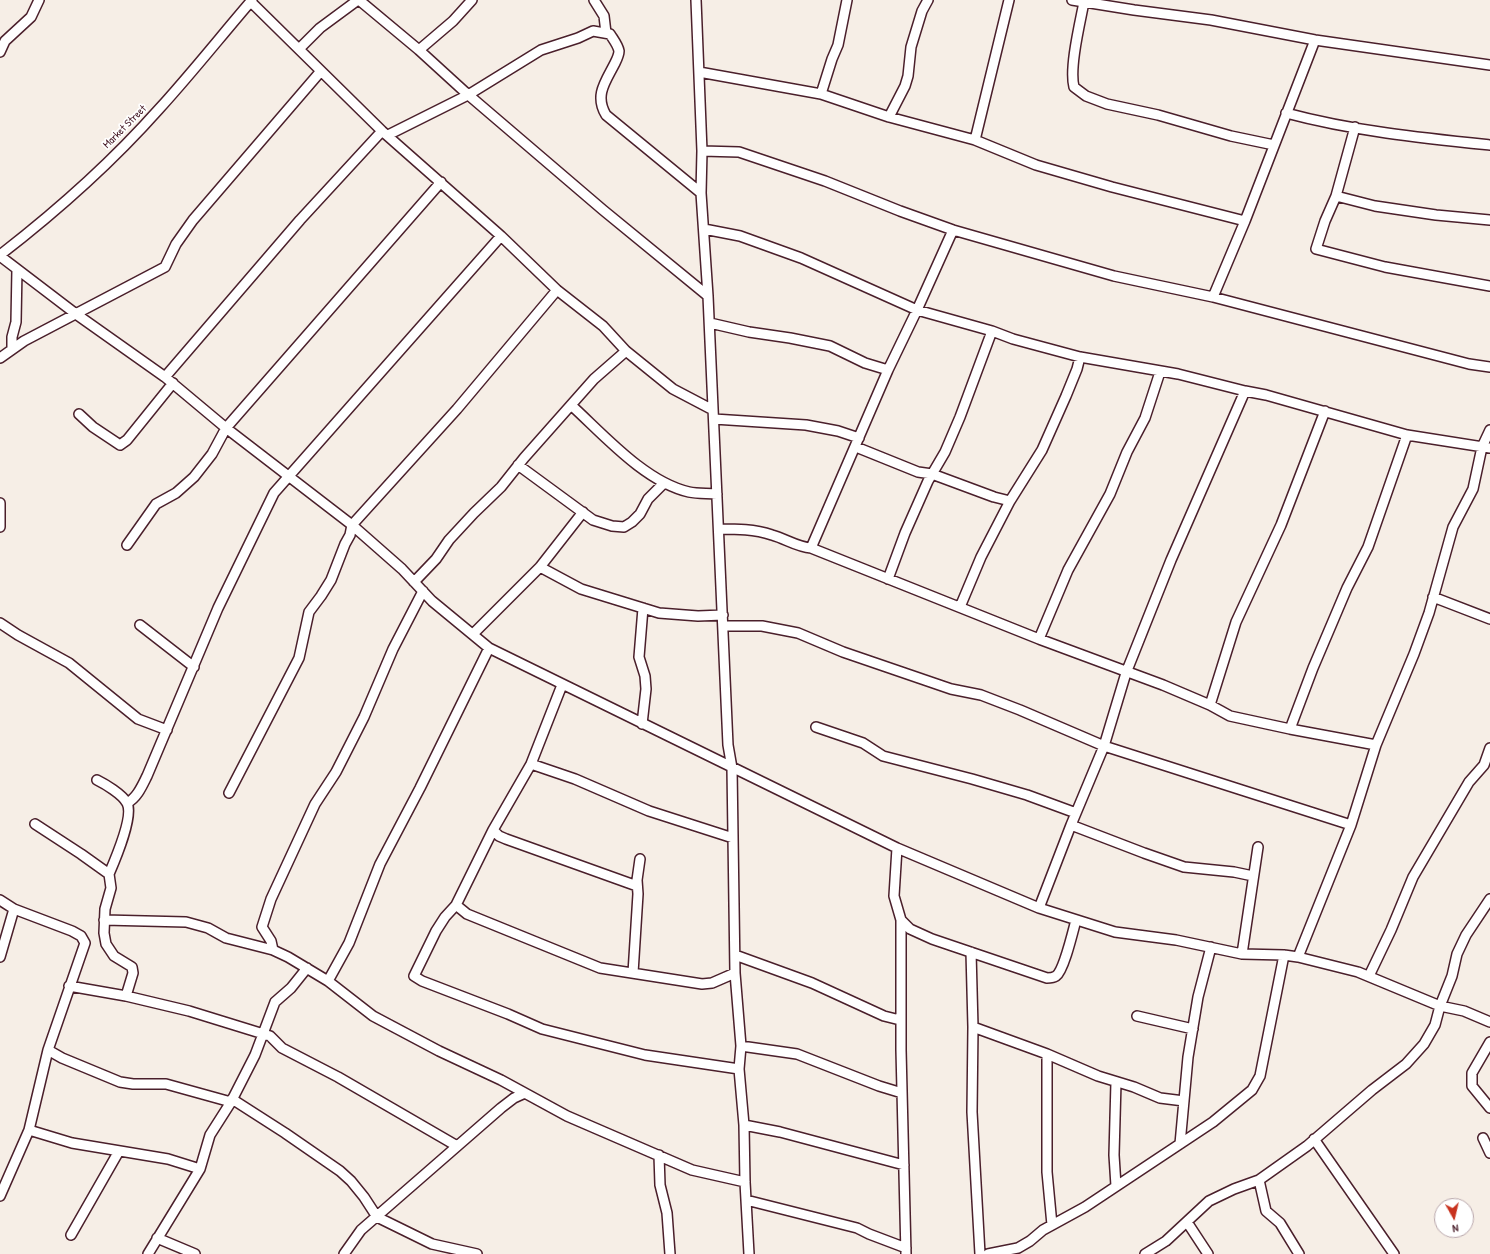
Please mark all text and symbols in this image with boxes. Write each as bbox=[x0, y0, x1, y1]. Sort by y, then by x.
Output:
street label: Market Street bbox=[101, 103, 149, 151]
north arrow bbox=[1434, 1198, 1474, 1238]
text: N bbox=[1452, 1222, 1459, 1236]

